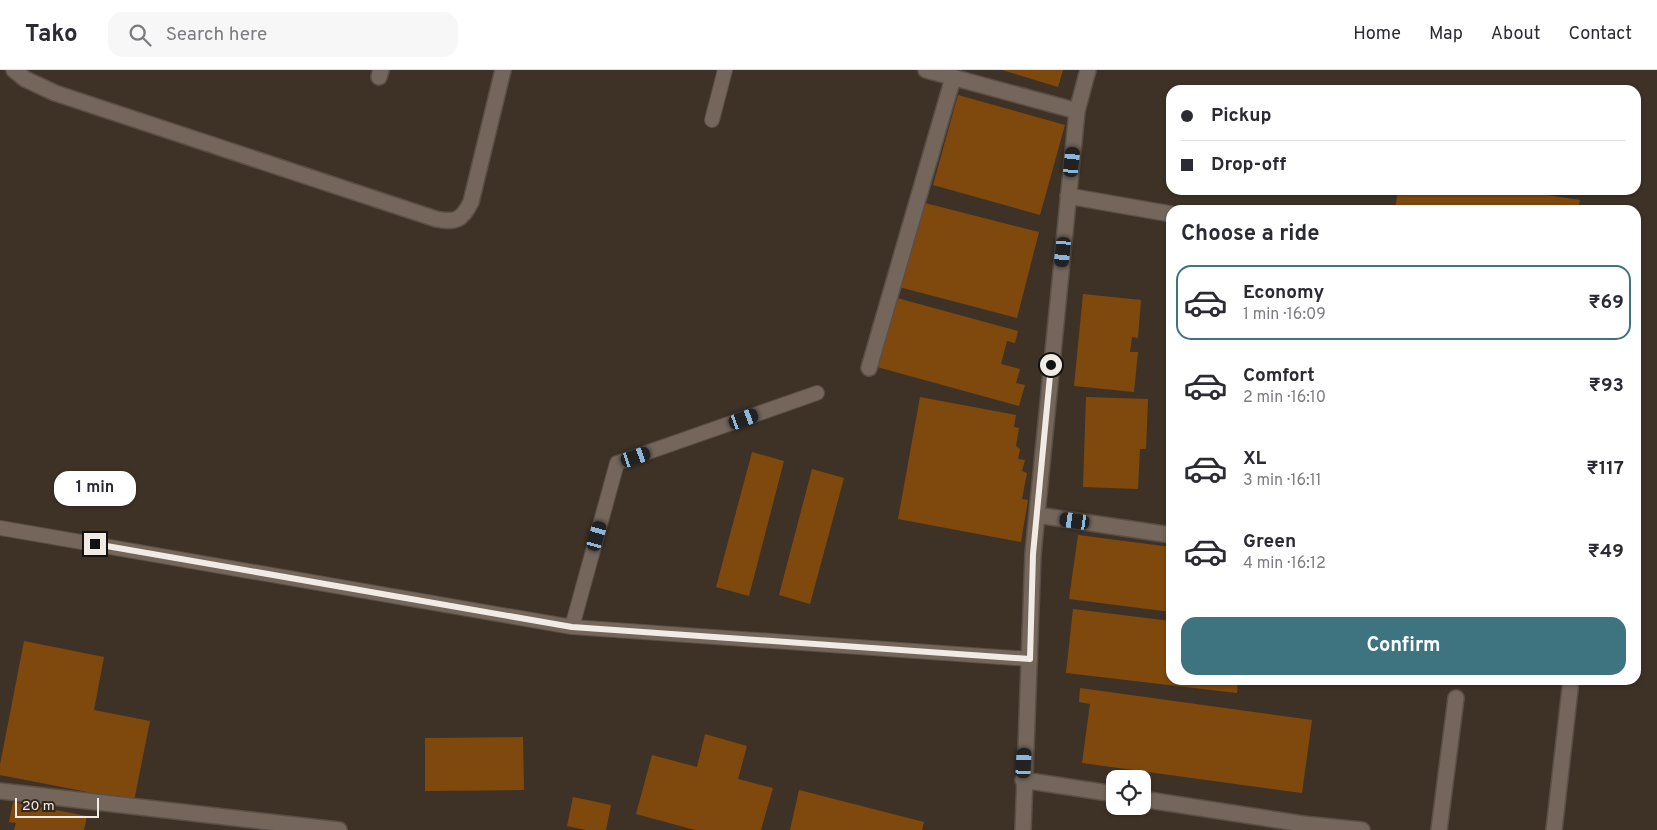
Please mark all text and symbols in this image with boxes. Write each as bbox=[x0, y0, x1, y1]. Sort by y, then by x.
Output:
search box bbox=[108, 12, 458, 57]
text: Tako bbox=[25, 20, 78, 50]
icon: search bbox=[126, 21, 154, 49]
text: Search here bbox=[166, 23, 267, 47]
text: Home bbox=[1353, 23, 1401, 46]
text: Map bbox=[1429, 23, 1463, 46]
text: About bbox=[1491, 23, 1540, 46]
text: Contact bbox=[1568, 23, 1632, 46]
text: Pickup bbox=[1211, 104, 1271, 128]
car bbox=[1062, 146, 1081, 178]
text: Drop-off bbox=[1211, 153, 1286, 177]
text: Choose a ride bbox=[1181, 221, 1319, 248]
car bbox=[1053, 236, 1072, 268]
icon: car bbox=[1183, 280, 1228, 325]
text: Economy bbox=[1243, 281, 1324, 305]
text: ₹69 bbox=[1588, 291, 1624, 315]
text: 1 min · 16:09 bbox=[1243, 305, 1326, 325]
route start bbox=[1040, 354, 1062, 376]
icon: car bbox=[1183, 363, 1228, 408]
text: Comfort bbox=[1243, 364, 1315, 388]
text: ₹93 bbox=[1588, 374, 1624, 398]
text: 2 min · 16:10 bbox=[1243, 388, 1326, 408]
car bbox=[727, 407, 760, 431]
car bbox=[619, 445, 652, 469]
icon: car bbox=[1183, 446, 1228, 491]
text: XL bbox=[1243, 447, 1266, 471]
text: ₹117 bbox=[1586, 457, 1624, 481]
text: 3 min · 16:11 bbox=[1243, 471, 1322, 491]
callout: 1 min bbox=[54, 472, 136, 506]
text: 1 min bbox=[76, 478, 114, 498]
car bbox=[1059, 511, 1090, 531]
car bbox=[585, 520, 608, 552]
icon: car bbox=[1183, 529, 1228, 574]
text: Green bbox=[1243, 530, 1296, 554]
route end bbox=[84, 533, 106, 555]
text: ₹49 bbox=[1588, 540, 1624, 564]
text: 4 min · 16:12 bbox=[1243, 554, 1326, 574]
button: Confirm bbox=[1181, 617, 1626, 675]
car bbox=[1015, 748, 1032, 778]
map controls bbox=[1106, 770, 1151, 815]
button: locate bbox=[1106, 770, 1151, 815]
scale bar bbox=[15, 795, 99, 818]
text: 20 m bbox=[22, 798, 55, 815]

